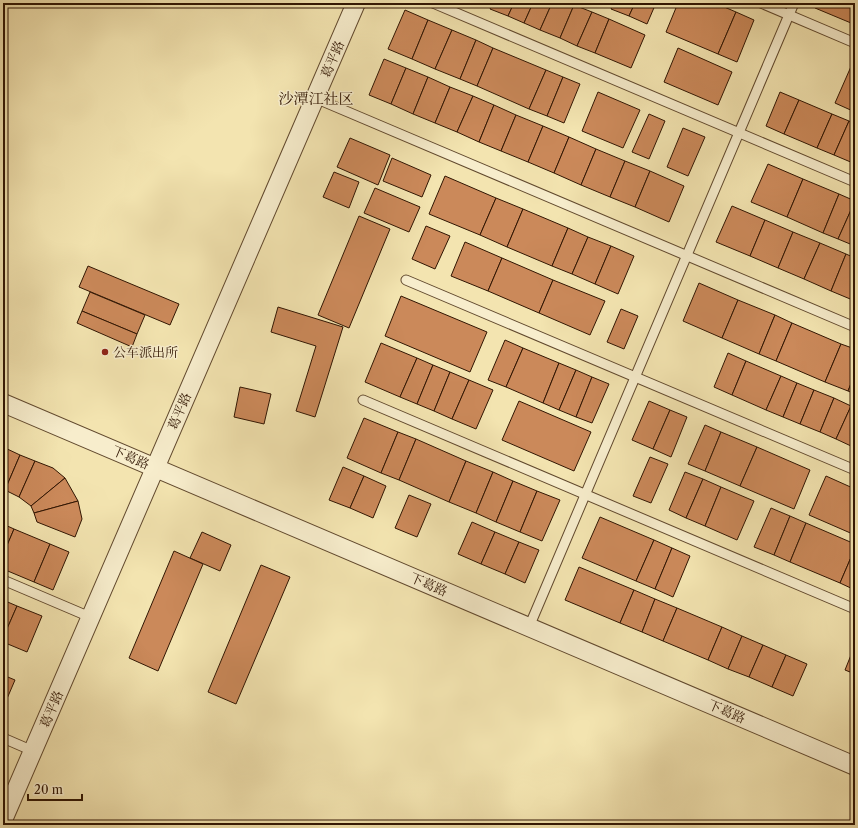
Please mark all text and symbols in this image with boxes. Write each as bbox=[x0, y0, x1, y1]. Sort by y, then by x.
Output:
street label: 葛平路 bbox=[317, 38, 347, 80]
district label: 沙潭江社区 bbox=[278, 89, 354, 108]
place label: 公车派出所 bbox=[113, 344, 178, 360]
marker: 公车派出所 bbox=[100, 347, 110, 357]
street label: 葛平路 bbox=[164, 390, 194, 432]
street label: 下葛路 bbox=[110, 442, 152, 472]
street label: 下葛路 bbox=[408, 569, 450, 599]
street label: 葛平路 bbox=[36, 688, 66, 730]
street label: 下葛路 bbox=[706, 696, 748, 726]
scale bar bbox=[28, 776, 82, 802]
text: 20 m bbox=[34, 782, 63, 797]

